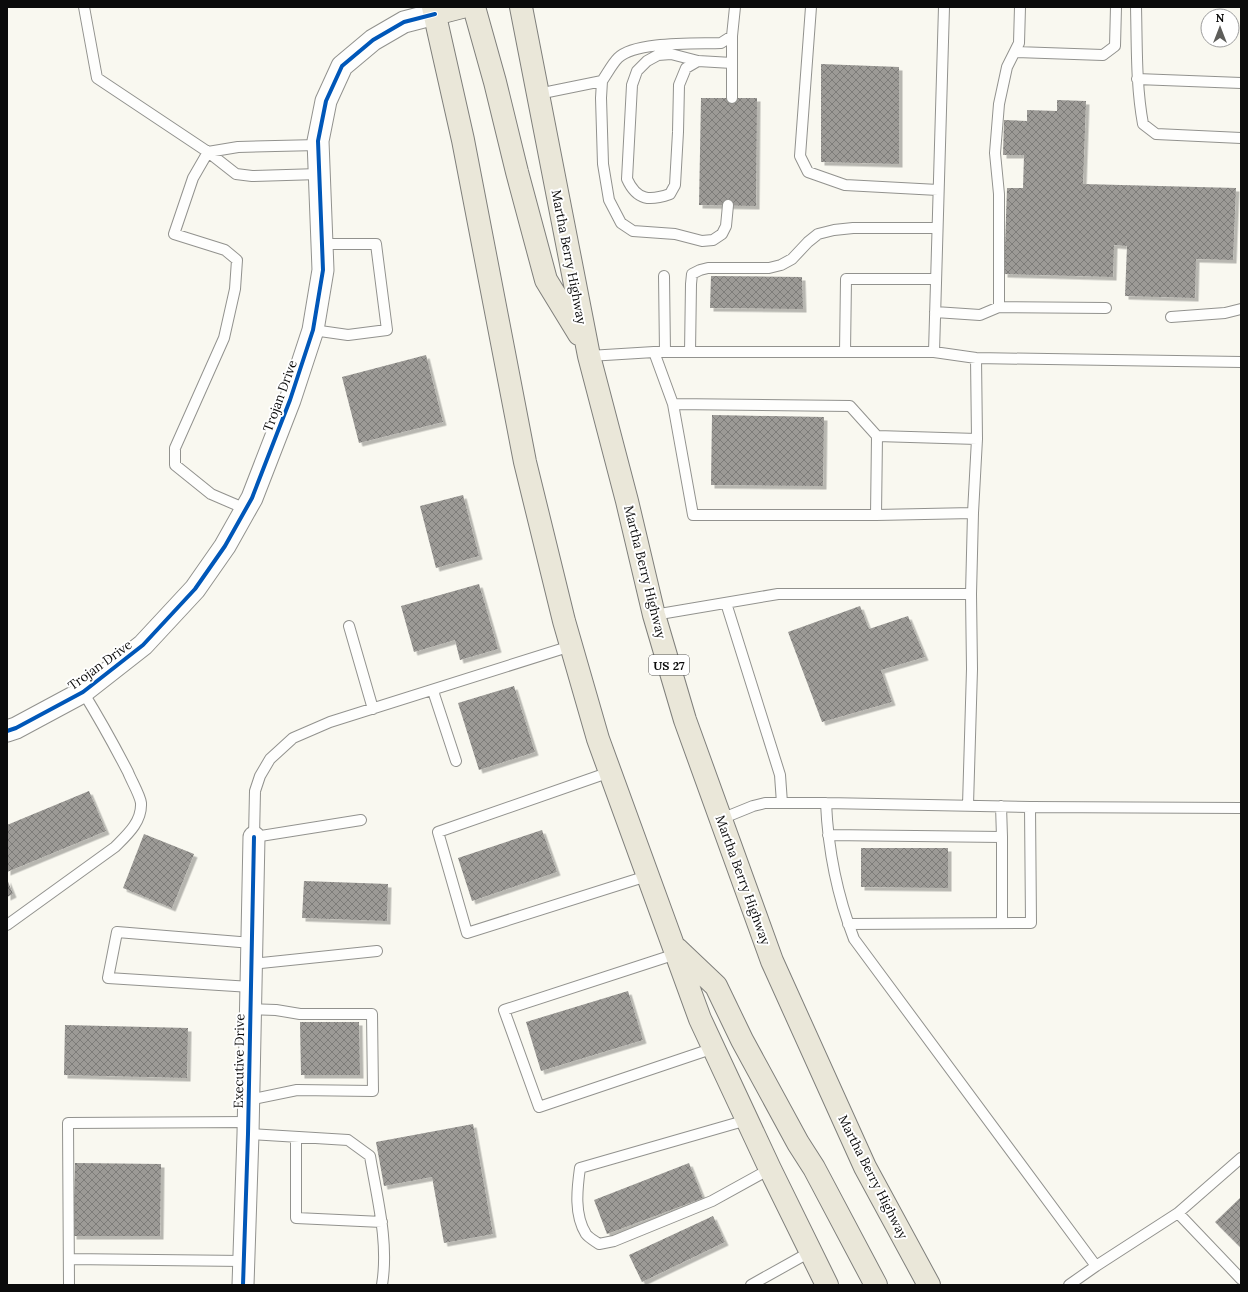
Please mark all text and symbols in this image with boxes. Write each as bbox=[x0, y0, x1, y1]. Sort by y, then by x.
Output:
north arrow bbox=[1200, 8, 1240, 48]
text: N bbox=[1216, 11, 1225, 25]
street label: Martha Berry Highway bbox=[548, 188, 590, 326]
street label: Trojan Drive bbox=[259, 358, 301, 434]
street label: Martha Berry Highway bbox=[620, 504, 670, 641]
street label: Trojan Drive bbox=[65, 636, 135, 694]
road number: US 27 bbox=[649, 655, 689, 675]
street label: Martha Berry Highway bbox=[712, 813, 774, 947]
street label: Executive Drive bbox=[230, 1013, 248, 1109]
street label: Martha Berry Highway bbox=[834, 1112, 912, 1242]

